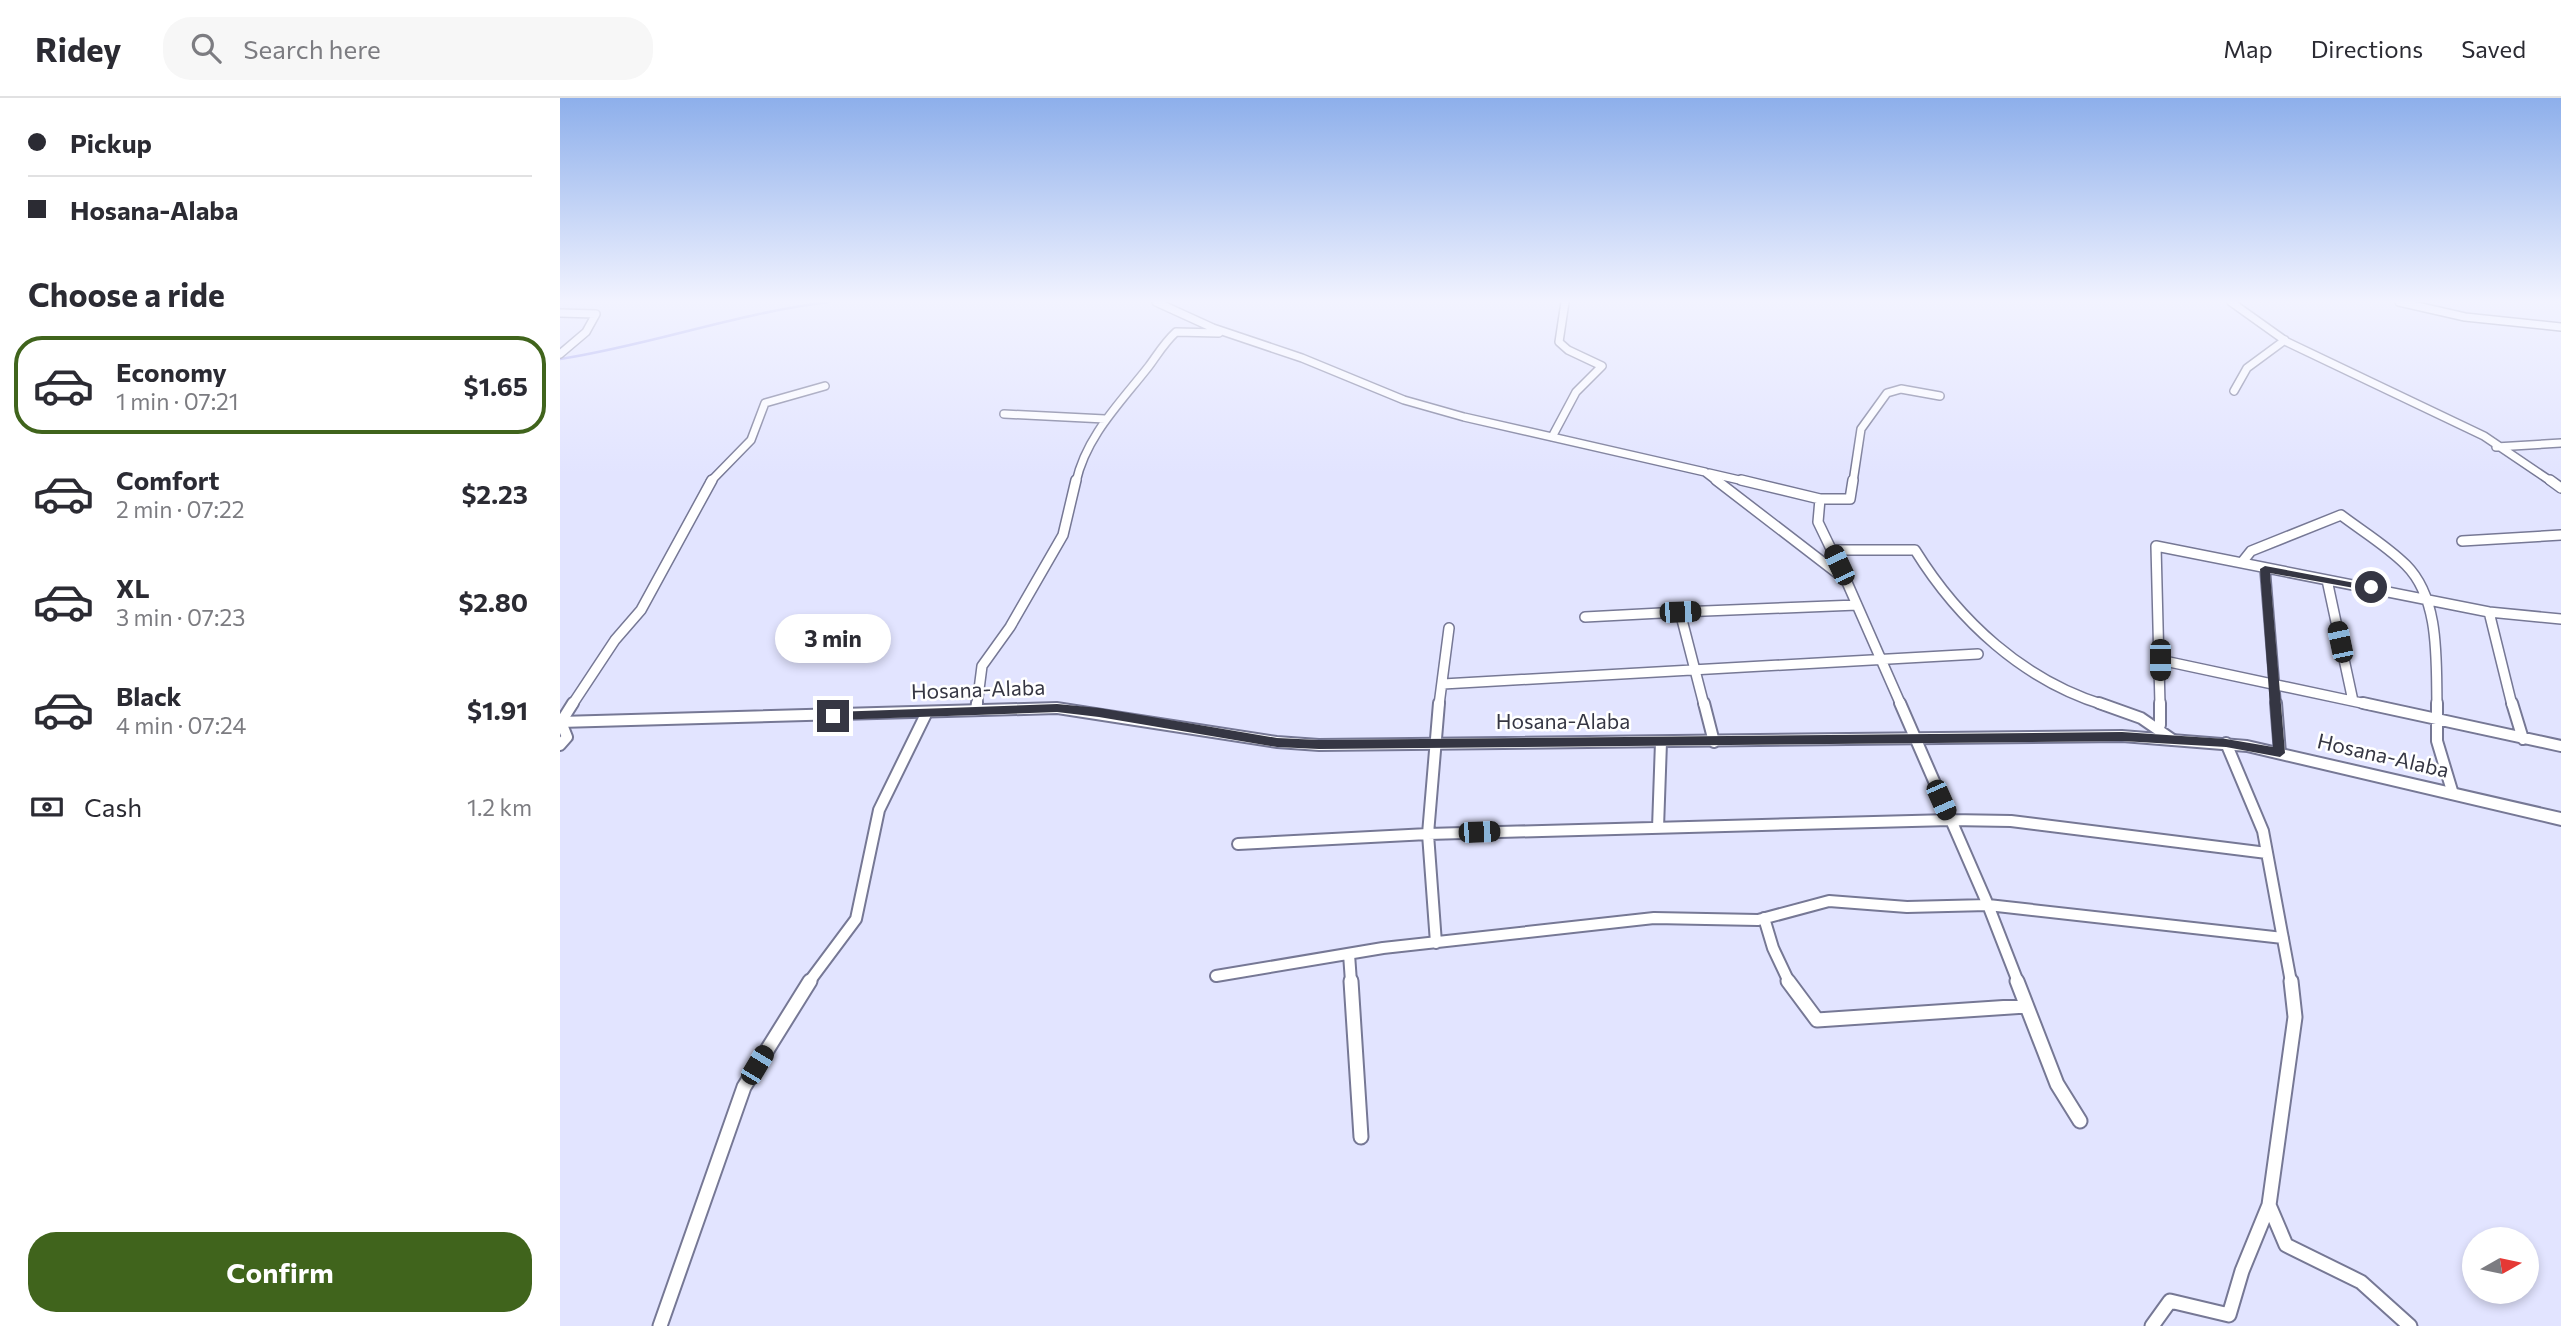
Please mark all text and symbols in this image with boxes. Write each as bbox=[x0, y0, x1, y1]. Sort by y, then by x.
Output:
search box bbox=[163, 17, 653, 80]
text: Ridey bbox=[35, 28, 121, 69]
icon: search bbox=[187, 29, 225, 67]
text: Search here bbox=[243, 33, 381, 64]
text: Map bbox=[2223, 34, 2273, 63]
text: Directions bbox=[2311, 34, 2423, 63]
text: Saved bbox=[2461, 34, 2526, 63]
text: Pickup bbox=[70, 127, 152, 158]
text: Hosana-Alaba bbox=[70, 194, 238, 225]
text: Choose a ride bbox=[28, 274, 225, 314]
icon: car bbox=[32, 354, 95, 417]
text: Economy bbox=[116, 356, 227, 387]
text: $1.65 bbox=[464, 370, 528, 401]
text: 1 min · 07:21 bbox=[116, 387, 239, 415]
icon: car bbox=[32, 462, 95, 525]
text: Comfort bbox=[116, 464, 219, 495]
text: $2.23 bbox=[461, 478, 528, 509]
text: 2 min · 07:22 bbox=[116, 495, 245, 523]
car bbox=[1821, 542, 1858, 588]
icon: car bbox=[32, 570, 95, 633]
route start bbox=[2355, 571, 2387, 603]
text: XL bbox=[116, 572, 150, 603]
text: $2.80 bbox=[458, 586, 528, 617]
car bbox=[1659, 601, 1702, 623]
text: 3 min · 07:23 bbox=[116, 603, 245, 631]
callout: 3 min bbox=[775, 614, 891, 664]
car bbox=[2326, 619, 2355, 665]
text: 3 min bbox=[804, 624, 862, 652]
car bbox=[2150, 639, 2171, 681]
street label: Hosana-Alaba bbox=[910, 674, 1045, 703]
icon: car bbox=[32, 678, 95, 741]
text: Black bbox=[116, 680, 182, 711]
text: $1.91 bbox=[467, 694, 528, 725]
route end bbox=[817, 700, 849, 732]
street label: Hosana-Alaba bbox=[1496, 708, 1630, 733]
text: 4 min · 07:24 bbox=[116, 711, 246, 739]
street label: Hosana-Alaba bbox=[2315, 727, 2452, 782]
car bbox=[1923, 777, 1960, 823]
icon: cash bbox=[28, 788, 66, 826]
text: Cash bbox=[84, 791, 142, 822]
text: 1.2 km bbox=[467, 793, 532, 821]
car bbox=[1458, 821, 1501, 843]
car bbox=[738, 1042, 777, 1088]
north arrow bbox=[2462, 1227, 2539, 1304]
map controls bbox=[2462, 1227, 2539, 1304]
button: Confirm bbox=[28, 1232, 532, 1312]

